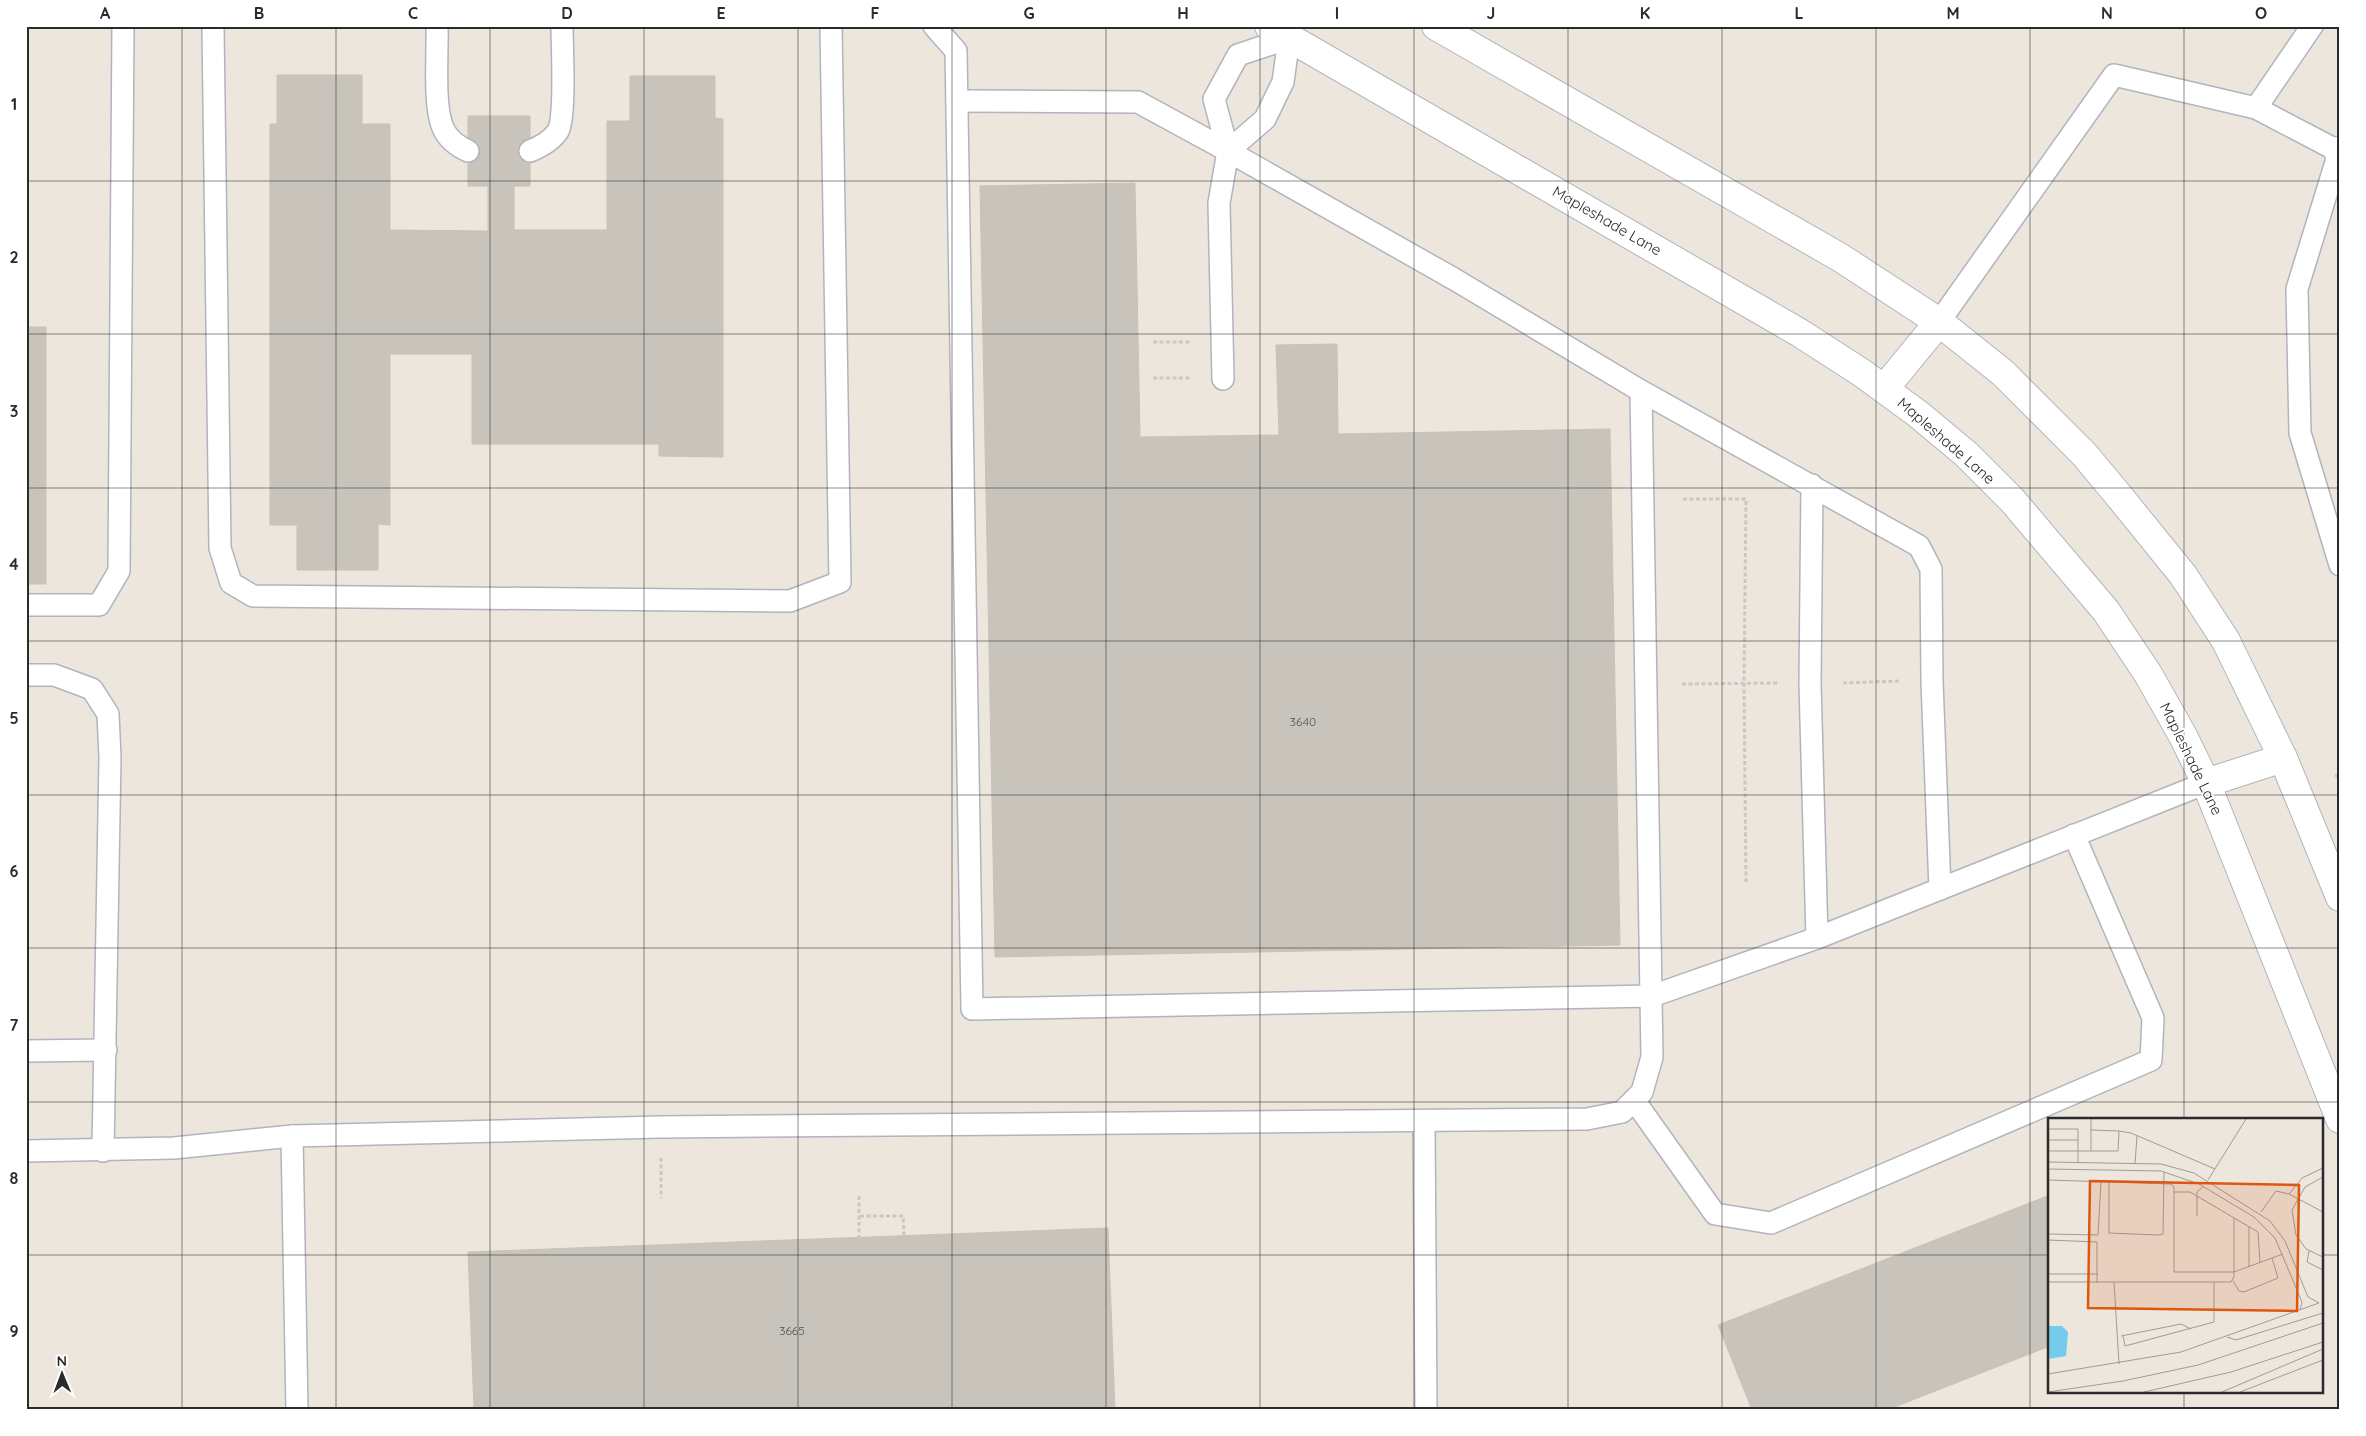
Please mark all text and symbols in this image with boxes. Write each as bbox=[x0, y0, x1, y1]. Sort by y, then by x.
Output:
text: A bbox=[100, 3, 111, 23]
text: B bbox=[254, 3, 264, 23]
text: C bbox=[408, 3, 418, 23]
text: D bbox=[561, 3, 573, 23]
text: E bbox=[716, 3, 726, 23]
text: F bbox=[871, 3, 880, 23]
text: G bbox=[1023, 3, 1035, 23]
text: H bbox=[1177, 3, 1189, 23]
text: I bbox=[1335, 3, 1339, 23]
text: J bbox=[1487, 3, 1495, 23]
text: K bbox=[1640, 3, 1650, 23]
text: L bbox=[1795, 3, 1804, 23]
text: M bbox=[1946, 3, 1960, 23]
text: N bbox=[2101, 3, 2113, 23]
text: O bbox=[2255, 3, 2267, 23]
text: 1 bbox=[11, 94, 17, 114]
street label: Mapleshade Lane bbox=[1549, 182, 1665, 260]
text: 2 bbox=[9, 247, 19, 267]
street label: Mapleshade Lane bbox=[1894, 393, 1999, 488]
text: 3 bbox=[10, 401, 18, 421]
text: 4 bbox=[9, 554, 19, 574]
street label: Mapleshade Lane bbox=[2156, 699, 2227, 818]
text: 5 bbox=[9, 708, 19, 728]
house number: 3640 bbox=[1290, 714, 1316, 729]
text: 6 bbox=[10, 861, 19, 881]
text: 7 bbox=[10, 1015, 19, 1035]
inset map bbox=[2048, 1118, 2324, 1394]
text: 8 bbox=[10, 1168, 19, 1188]
text: 9 bbox=[9, 1321, 19, 1341]
house number: 3665 bbox=[779, 1323, 805, 1338]
north arrow bbox=[38, 1348, 88, 1398]
text: N bbox=[56, 1352, 67, 1370]

